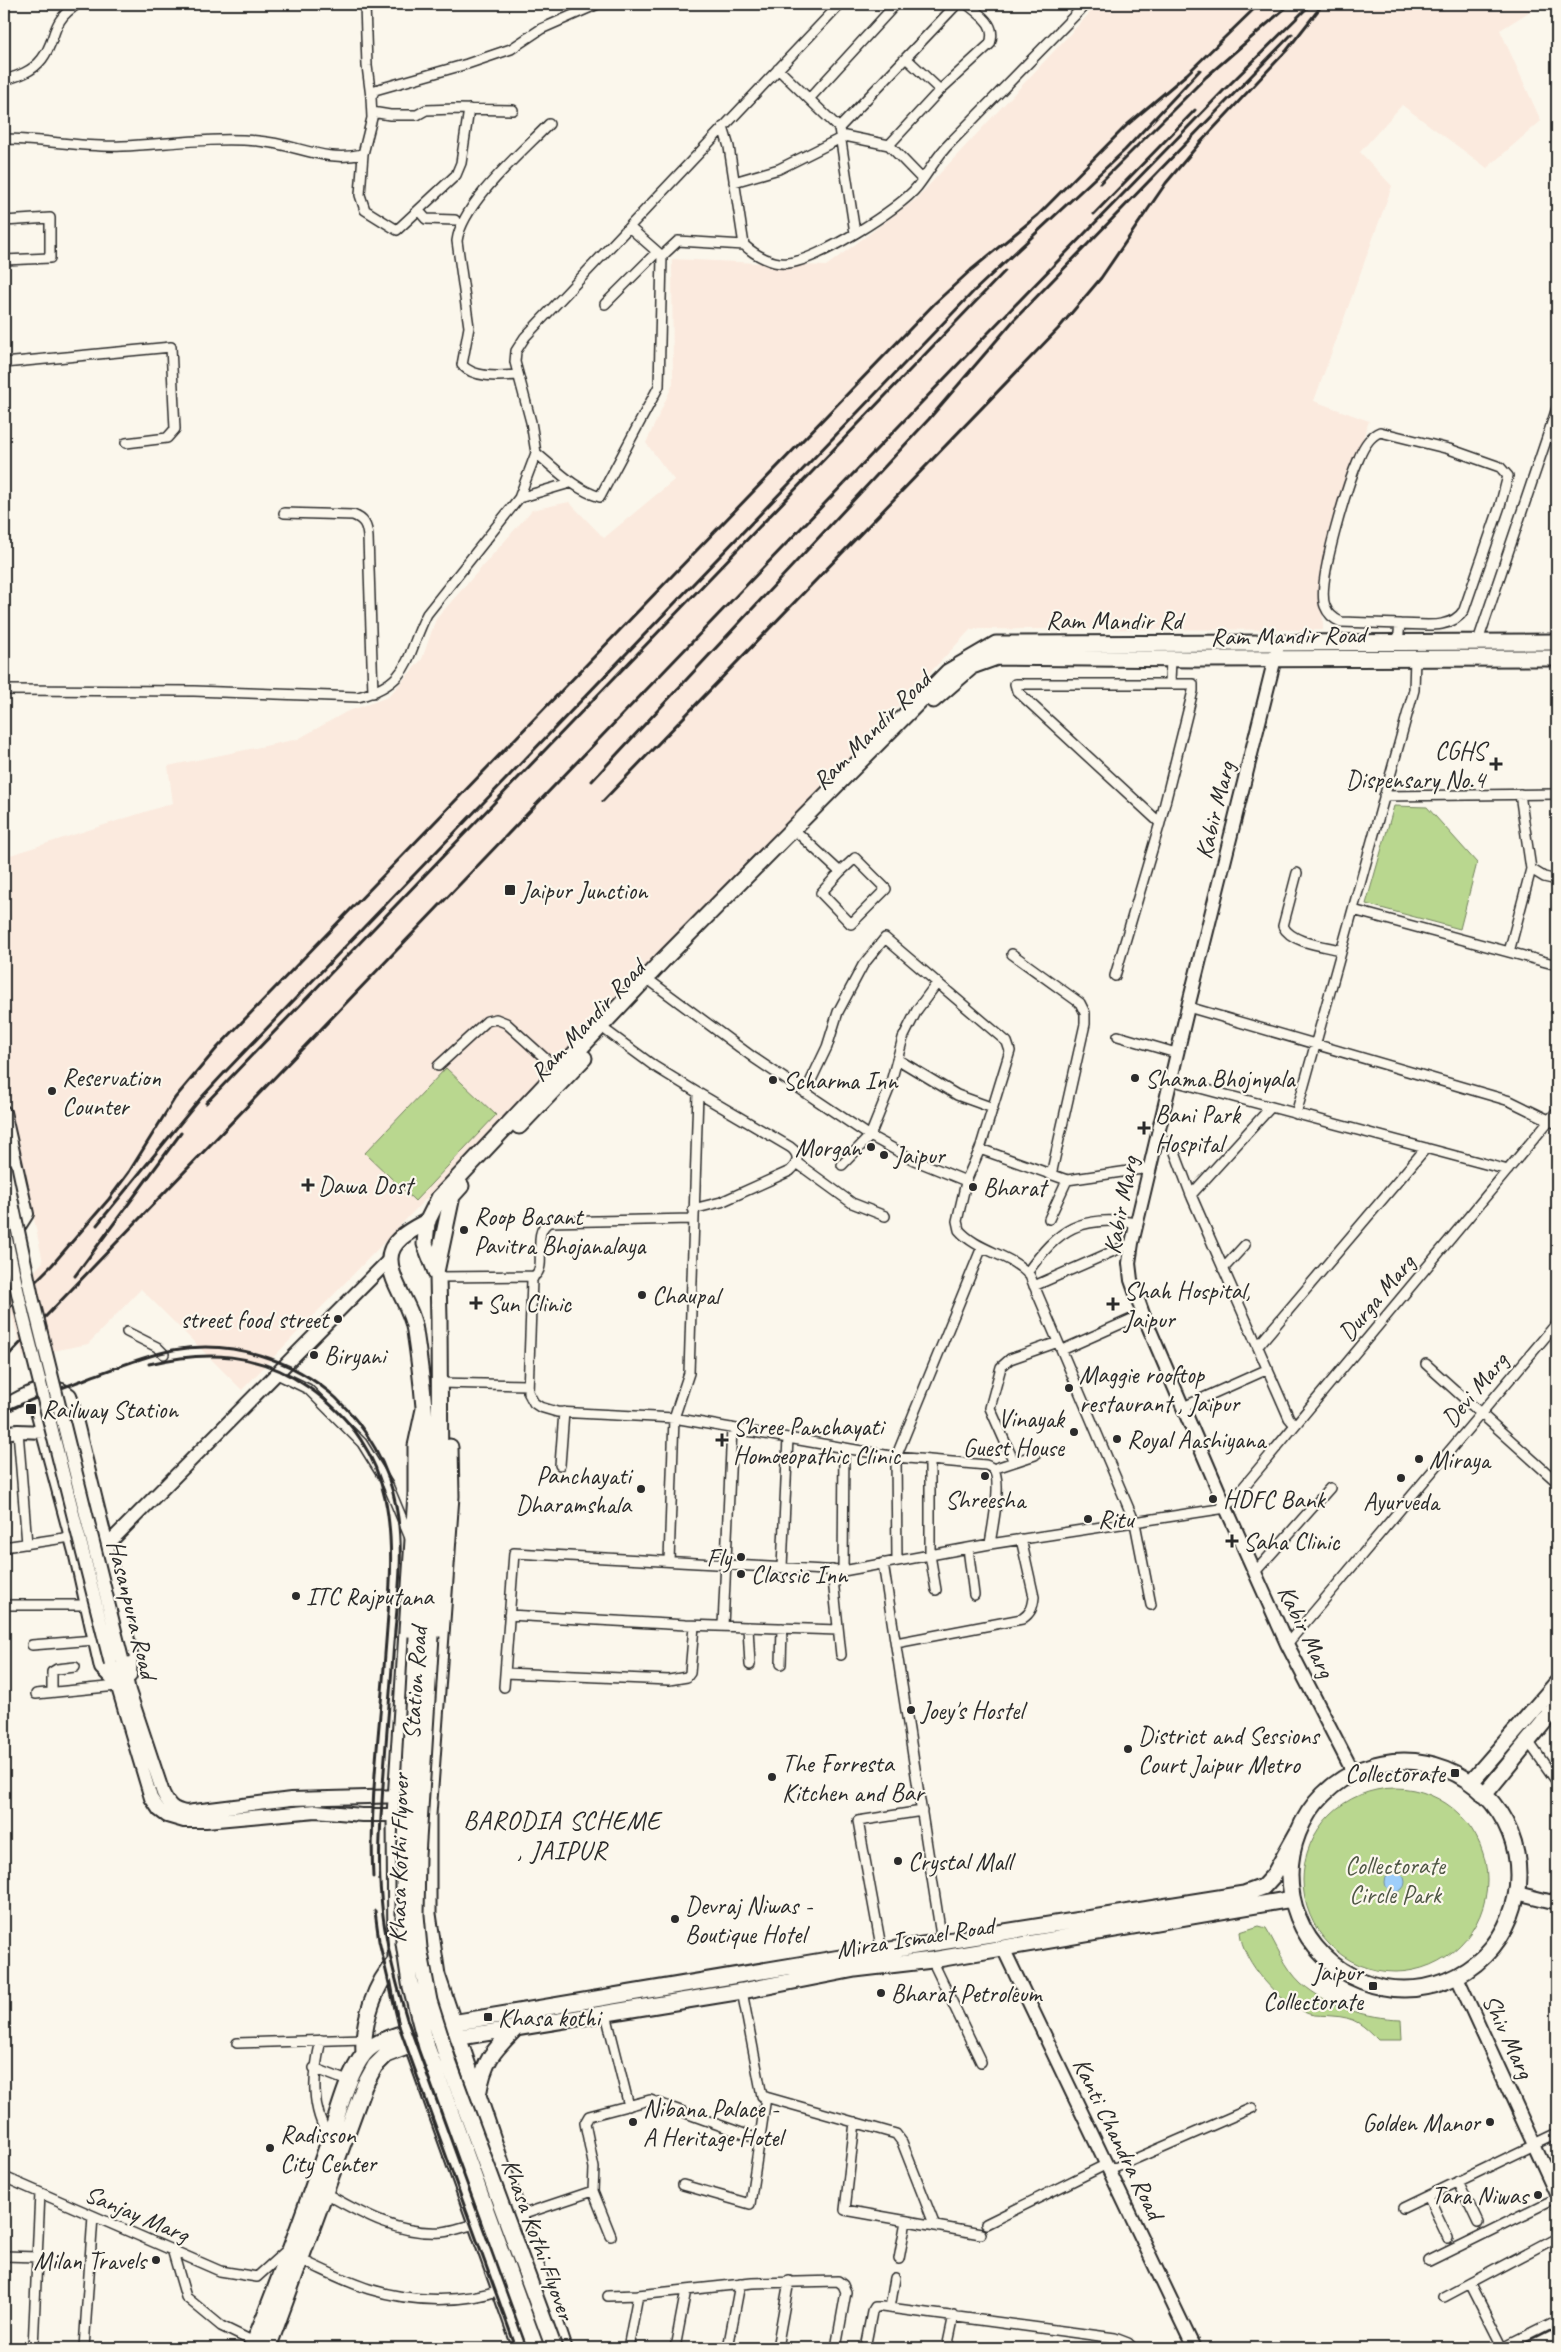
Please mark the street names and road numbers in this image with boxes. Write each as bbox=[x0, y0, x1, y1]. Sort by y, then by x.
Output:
street label: Ram Mandir Rd bbox=[1046, 605, 1186, 637]
street label: Ram Mandir Road bbox=[1210, 619, 1370, 653]
street label: Ram Mandir Road bbox=[806, 662, 941, 797]
street label: Kabir Marg bbox=[1187, 757, 1243, 862]
street label: Ram Mandir Road bbox=[523, 950, 655, 1088]
street label: Kabir Marg bbox=[1096, 1152, 1146, 1257]
street label: Durga Marg bbox=[1331, 1247, 1423, 1348]
street label: Devi Marg bbox=[1434, 1344, 1517, 1434]
street label: Hasanpura Road bbox=[99, 1537, 166, 1686]
street label: Kabir Marg bbox=[1270, 1580, 1343, 1684]
street label: Station Road bbox=[395, 1622, 435, 1740]
street label: Khasa Kothi Flyover bbox=[382, 1771, 417, 1943]
street label: Mirza Ismael Road bbox=[834, 1909, 999, 1966]
street label: Shiv Marg bbox=[1475, 1989, 1542, 2085]
street label: Kanti Chandra Road bbox=[1065, 2053, 1173, 2228]
street label: Khasa Kothi Flyover bbox=[494, 2154, 583, 2326]
street label: Sanjay Marg bbox=[80, 2178, 195, 2251]

